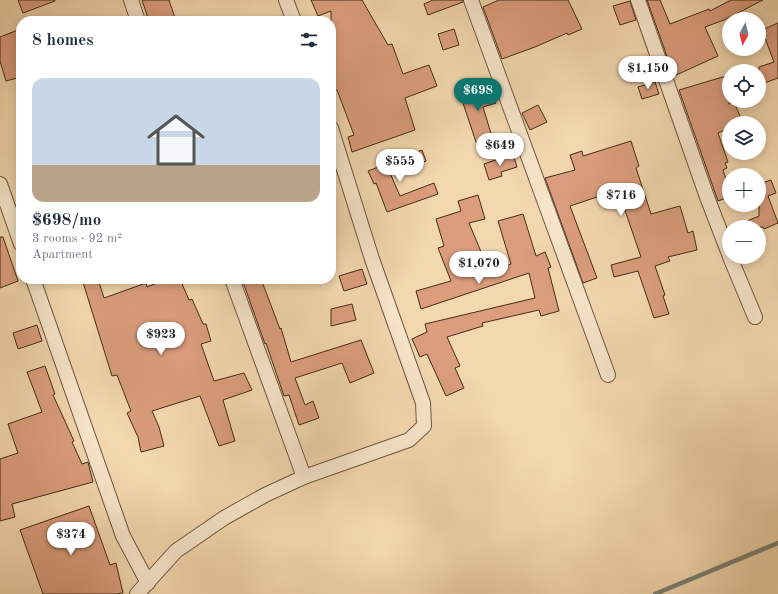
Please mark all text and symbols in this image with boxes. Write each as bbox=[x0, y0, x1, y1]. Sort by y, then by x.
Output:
north arrow bbox=[722, 12, 766, 56]
map controls bbox=[722, 12, 766, 264]
icon: filters bbox=[298, 29, 320, 51]
text: 8 homes bbox=[32, 32, 94, 49]
pin: $1,150 bbox=[615, 56, 681, 90]
text: $1,150 bbox=[627, 62, 669, 75]
button: locate bbox=[722, 64, 766, 108]
pin: $698 bbox=[454, 78, 502, 112]
text: $698 bbox=[463, 84, 493, 97]
icon: home bbox=[140, 104, 212, 176]
button: layers bbox=[722, 116, 766, 160]
pin: $649 bbox=[476, 133, 524, 167]
text: $649 bbox=[485, 139, 515, 152]
pin: $555 bbox=[376, 149, 424, 183]
text: $555 bbox=[385, 155, 415, 168]
button: + bbox=[722, 168, 766, 212]
pin: $716 bbox=[597, 183, 645, 217]
text: $716 bbox=[606, 189, 636, 202]
text: $698/mo bbox=[32, 212, 101, 229]
button: − bbox=[722, 220, 766, 264]
text: 3 rooms · 92 m² bbox=[32, 232, 122, 245]
text: Apartment bbox=[32, 248, 93, 261]
pin: $1,070 bbox=[446, 251, 512, 285]
text: $1,070 bbox=[458, 257, 500, 270]
pin: $923 bbox=[137, 322, 185, 356]
text: $923 bbox=[146, 328, 176, 341]
pin: $374 bbox=[47, 522, 95, 556]
text: $374 bbox=[56, 528, 86, 541]

